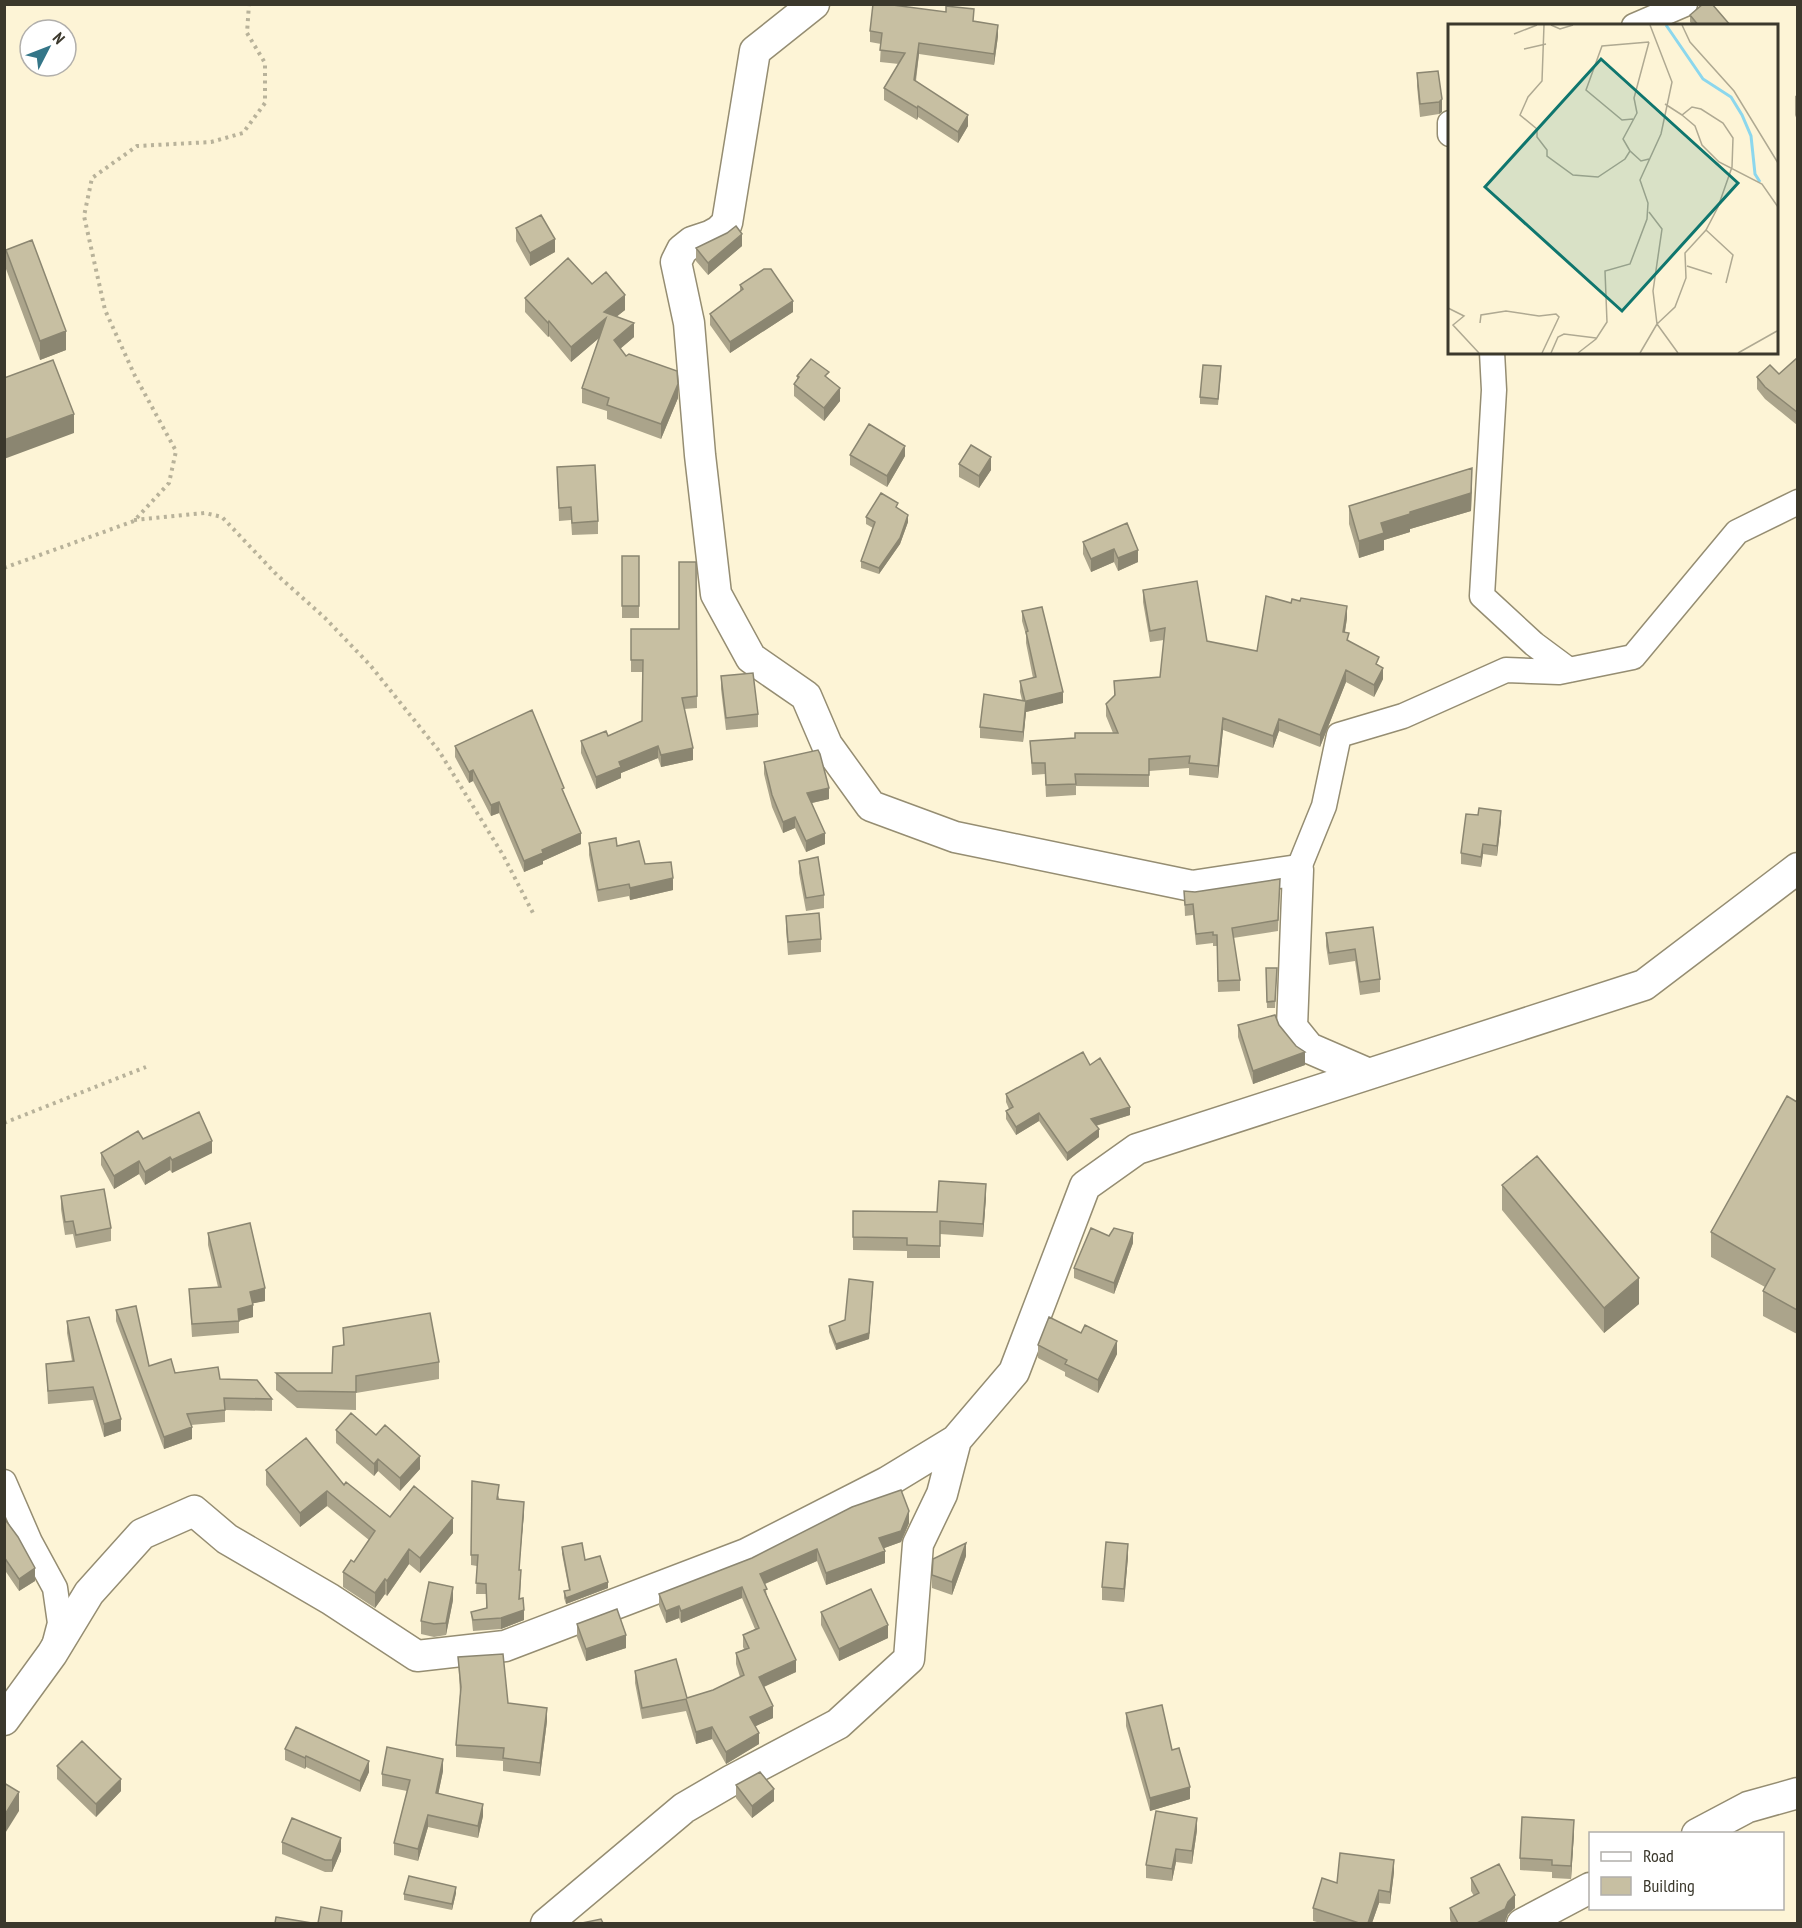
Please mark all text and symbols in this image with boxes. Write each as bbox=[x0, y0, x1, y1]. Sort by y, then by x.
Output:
north arrow bbox=[18, 18, 78, 78]
inset map bbox=[1448, 24, 1778, 354]
text: N bbox=[49, 28, 69, 48]
legend bbox=[1589, 1832, 1784, 1910]
text: Road bbox=[1643, 1844, 1674, 1867]
text: Building bbox=[1643, 1874, 1695, 1897]

